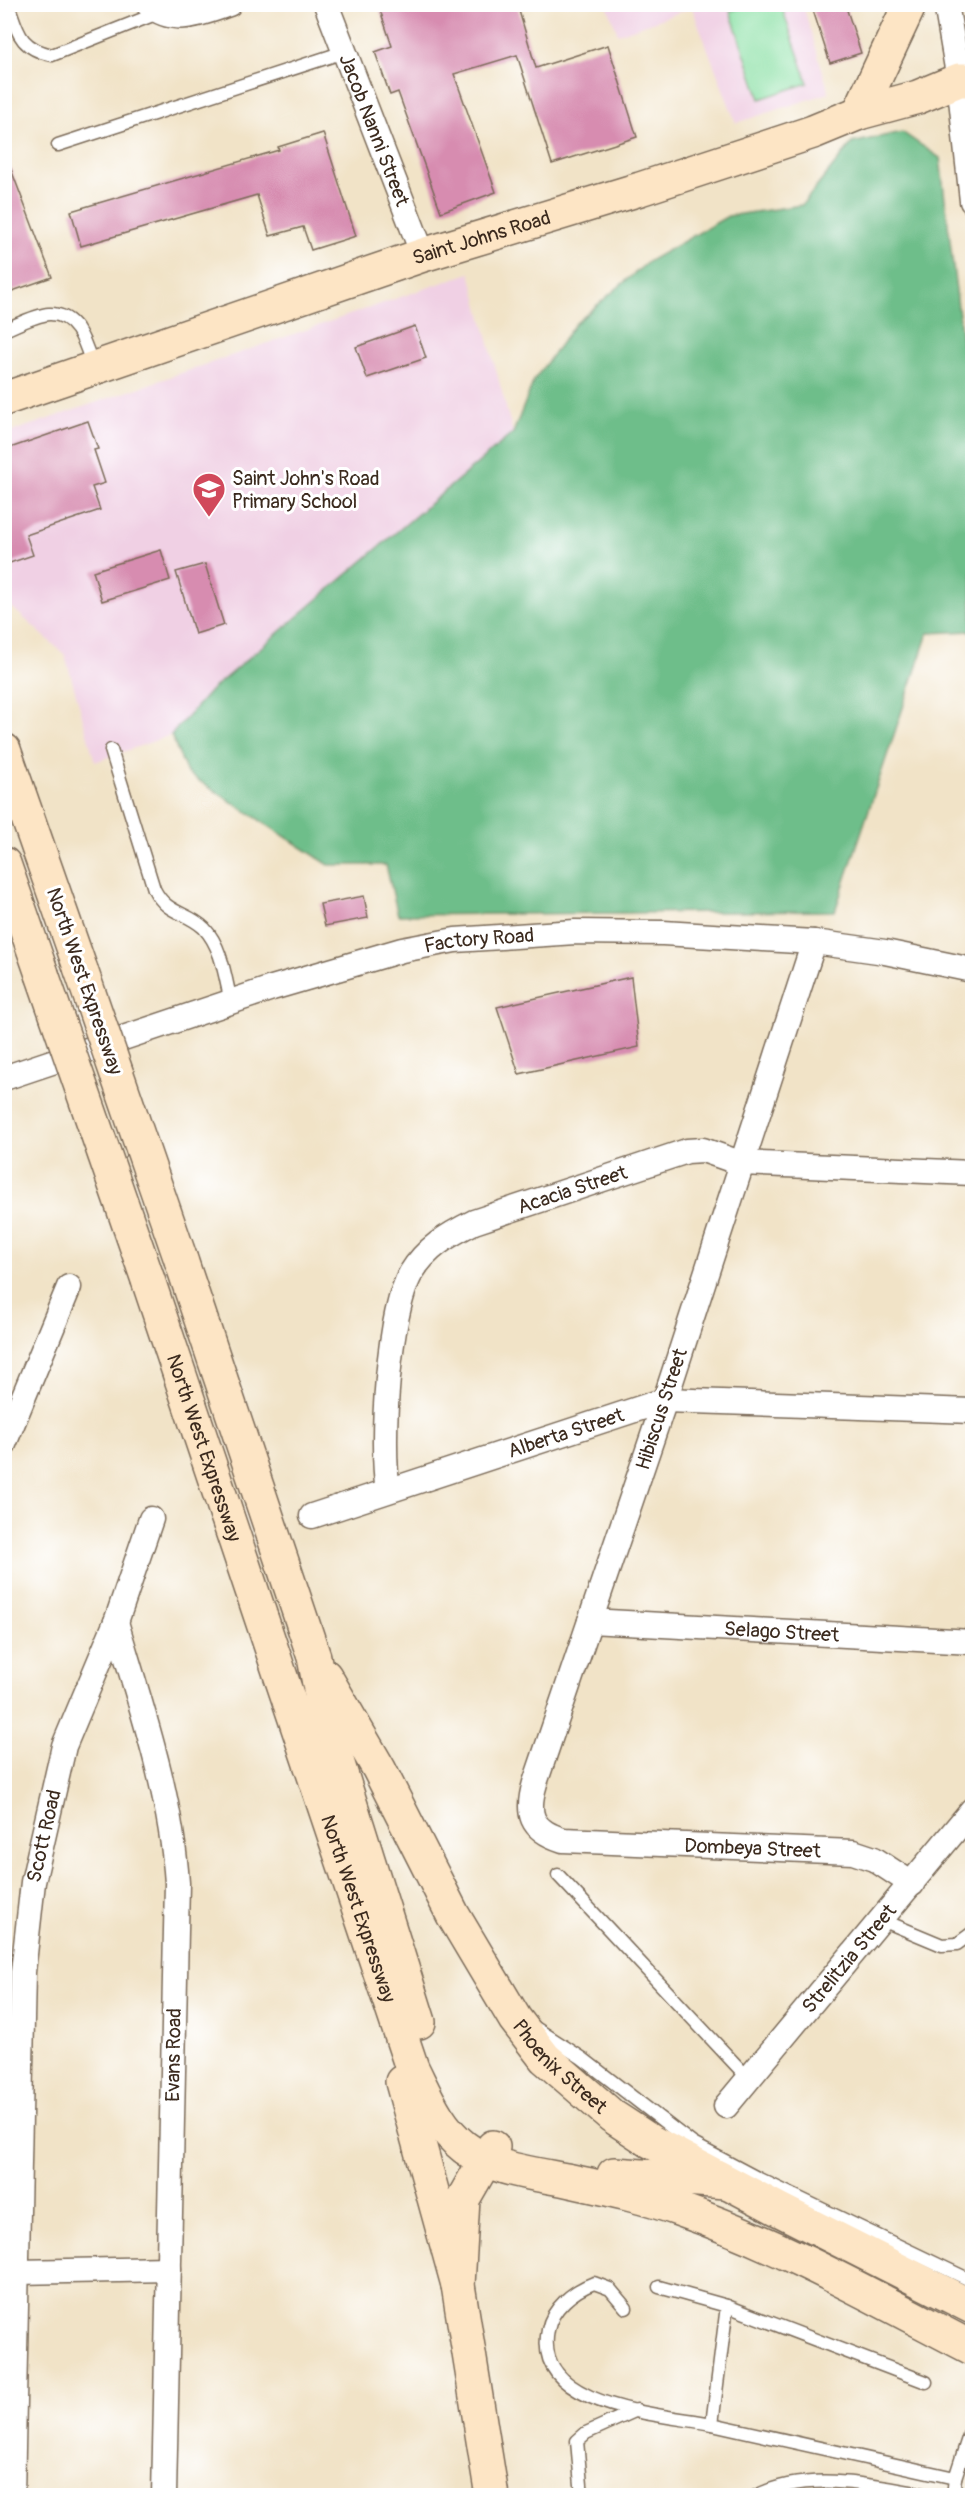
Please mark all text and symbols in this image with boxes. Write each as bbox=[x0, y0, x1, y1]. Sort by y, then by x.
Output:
street label: Jacob Nanni Street bbox=[334, 50, 415, 211]
street label: Saint Johns Road bbox=[409, 205, 554, 271]
place label: Saint John's Road Primary School bbox=[232, 466, 380, 514]
school or university icon: Saint John's Road Primary School bbox=[191, 471, 227, 518]
street label: North West Expressway bbox=[41, 884, 128, 1078]
street label: Factory Road bbox=[422, 923, 535, 959]
street label: Acacia Street bbox=[514, 1160, 631, 1220]
street label: Hibiscus Street bbox=[630, 1344, 693, 1473]
street label: North West Expressway bbox=[161, 1351, 247, 1545]
street label: Alberta Street bbox=[505, 1402, 628, 1464]
street label: Selago Street bbox=[724, 1616, 841, 1648]
street label: Scott Road bbox=[21, 1787, 67, 1885]
street label: North West Expressway bbox=[315, 1812, 401, 2006]
street label: Dombeya Street bbox=[684, 1833, 822, 1864]
street label: Strelitzia Street bbox=[796, 1898, 902, 2018]
street label: Evans Road bbox=[160, 2008, 187, 2102]
street label: Phoenix Street bbox=[507, 2015, 613, 2120]

